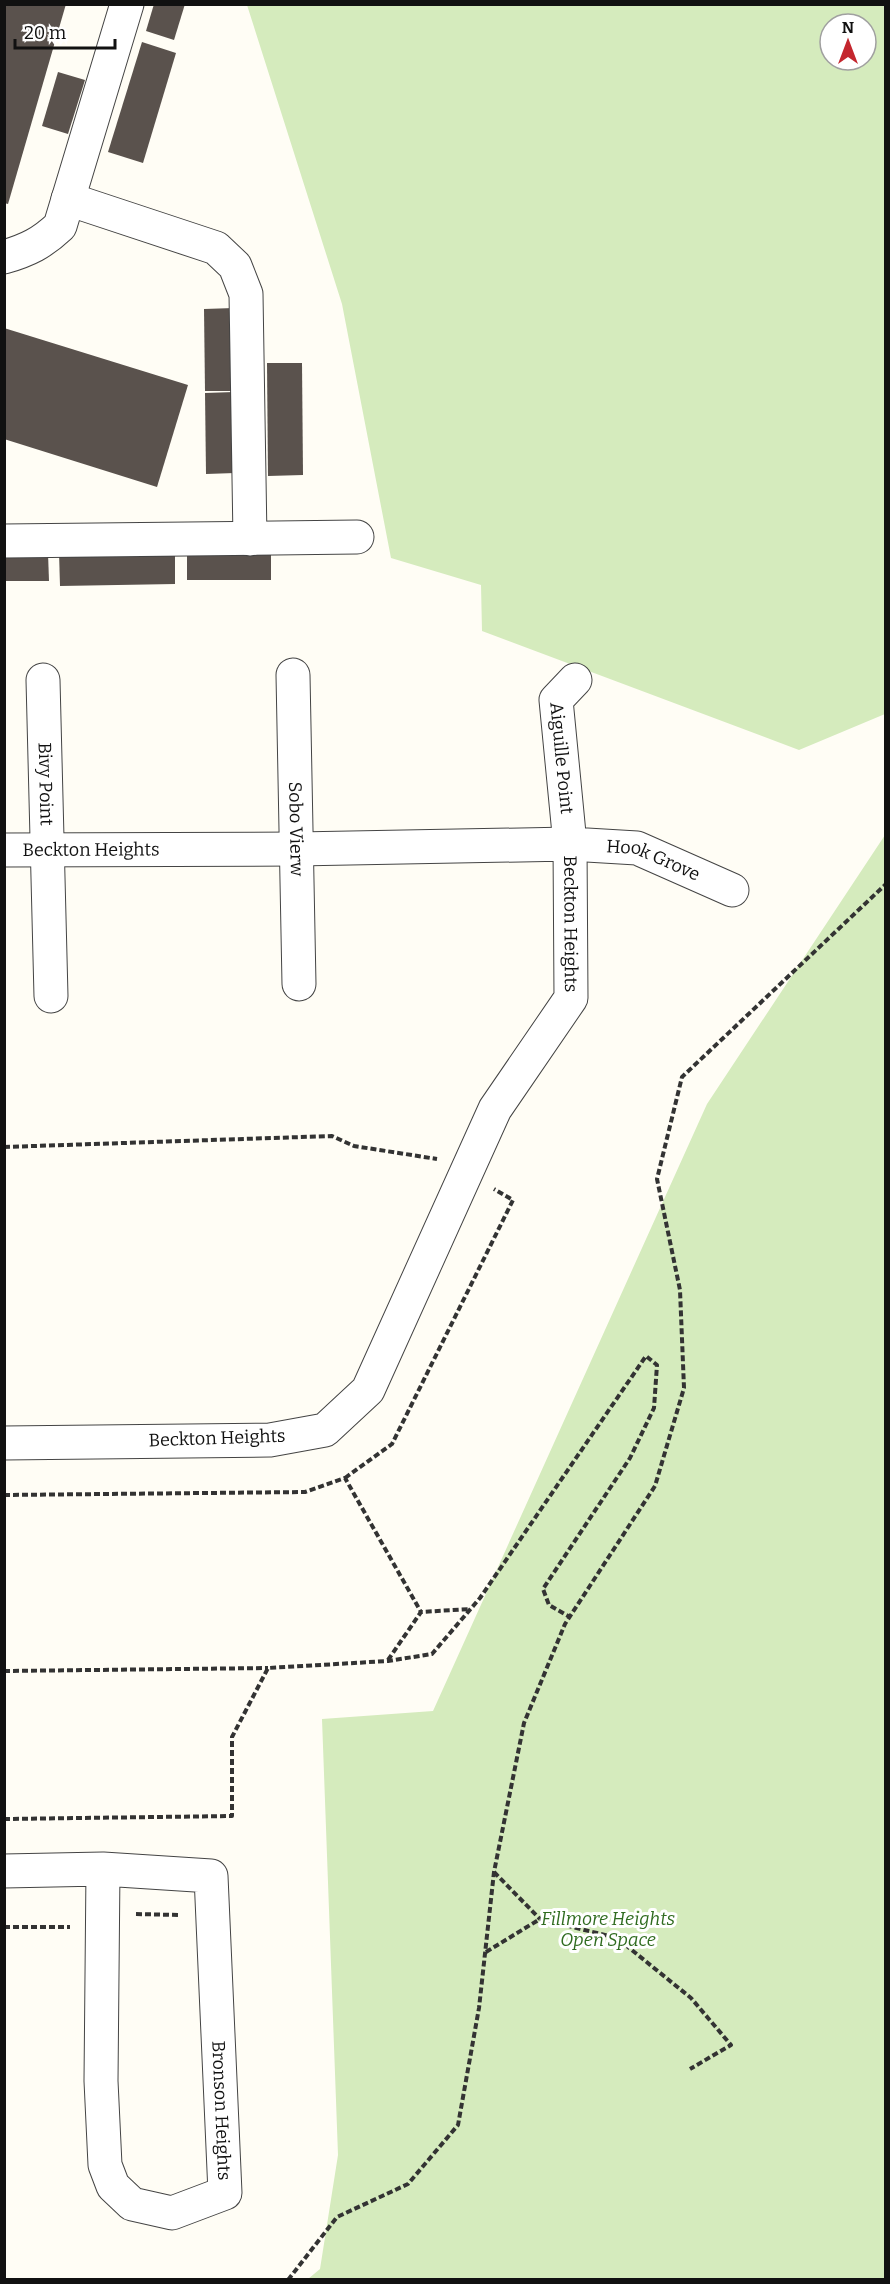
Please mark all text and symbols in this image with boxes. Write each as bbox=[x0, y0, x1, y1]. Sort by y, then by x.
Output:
scale bar bbox=[15, 12, 116, 50]
north arrow bbox=[818, 12, 878, 72]
text: N bbox=[842, 18, 854, 37]
text: 20 m bbox=[24, 22, 66, 44]
street label: Aiguille Point bbox=[545, 701, 578, 816]
street label: Bivy Point bbox=[34, 742, 58, 826]
street label: Sobo Vierw bbox=[284, 781, 308, 877]
street label: Hook Grove bbox=[606, 835, 703, 885]
street label: Beckton Heights bbox=[22, 838, 160, 861]
street label: Beckton Heights bbox=[559, 855, 582, 993]
street label: Beckton Heights bbox=[148, 1425, 286, 1451]
park label: Fillmore Heights Open Space bbox=[541, 1908, 675, 1951]
street label: Bronson Heights bbox=[207, 2040, 235, 2181]

